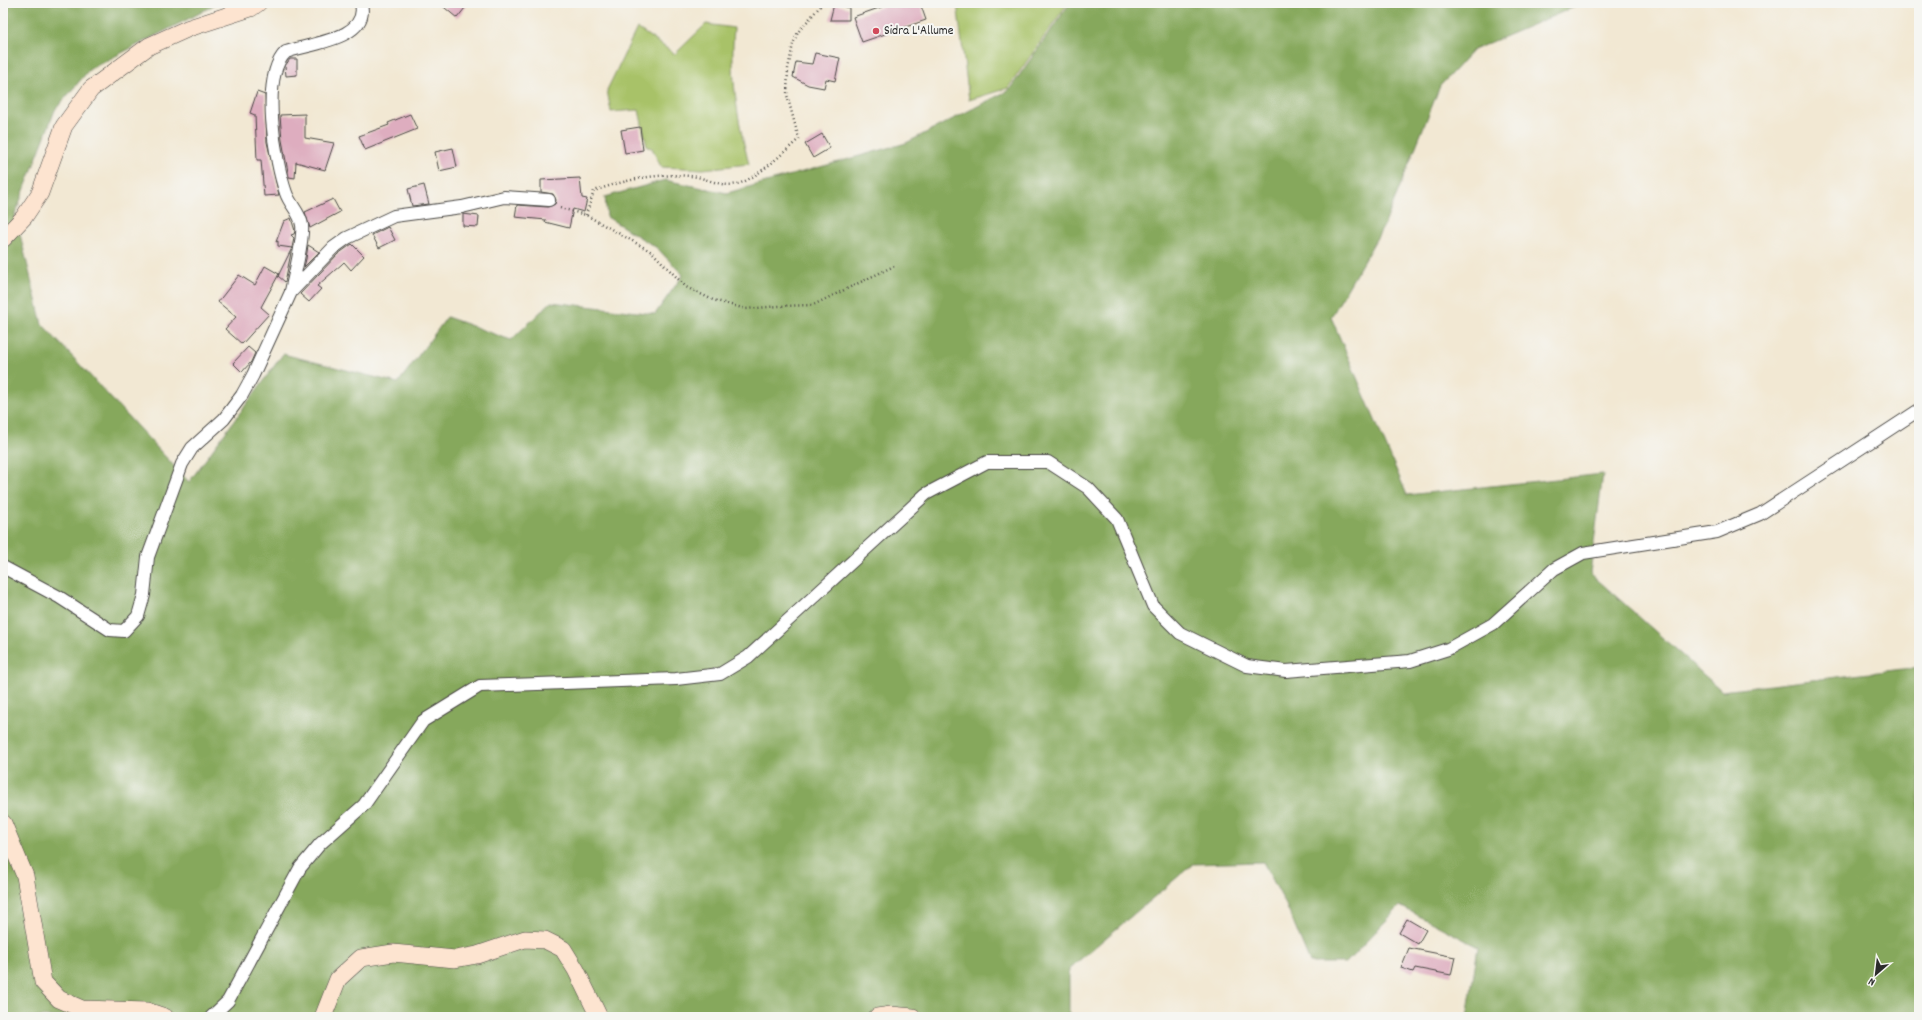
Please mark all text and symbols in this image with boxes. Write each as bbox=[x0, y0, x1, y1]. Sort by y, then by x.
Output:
place label: Sidra L'Allume bbox=[884, 22, 954, 41]
marker: Sidra L'Allume bbox=[871, 26, 881, 36]
north arrow bbox=[1856, 954, 1896, 994]
text: N bbox=[1866, 972, 1878, 989]

